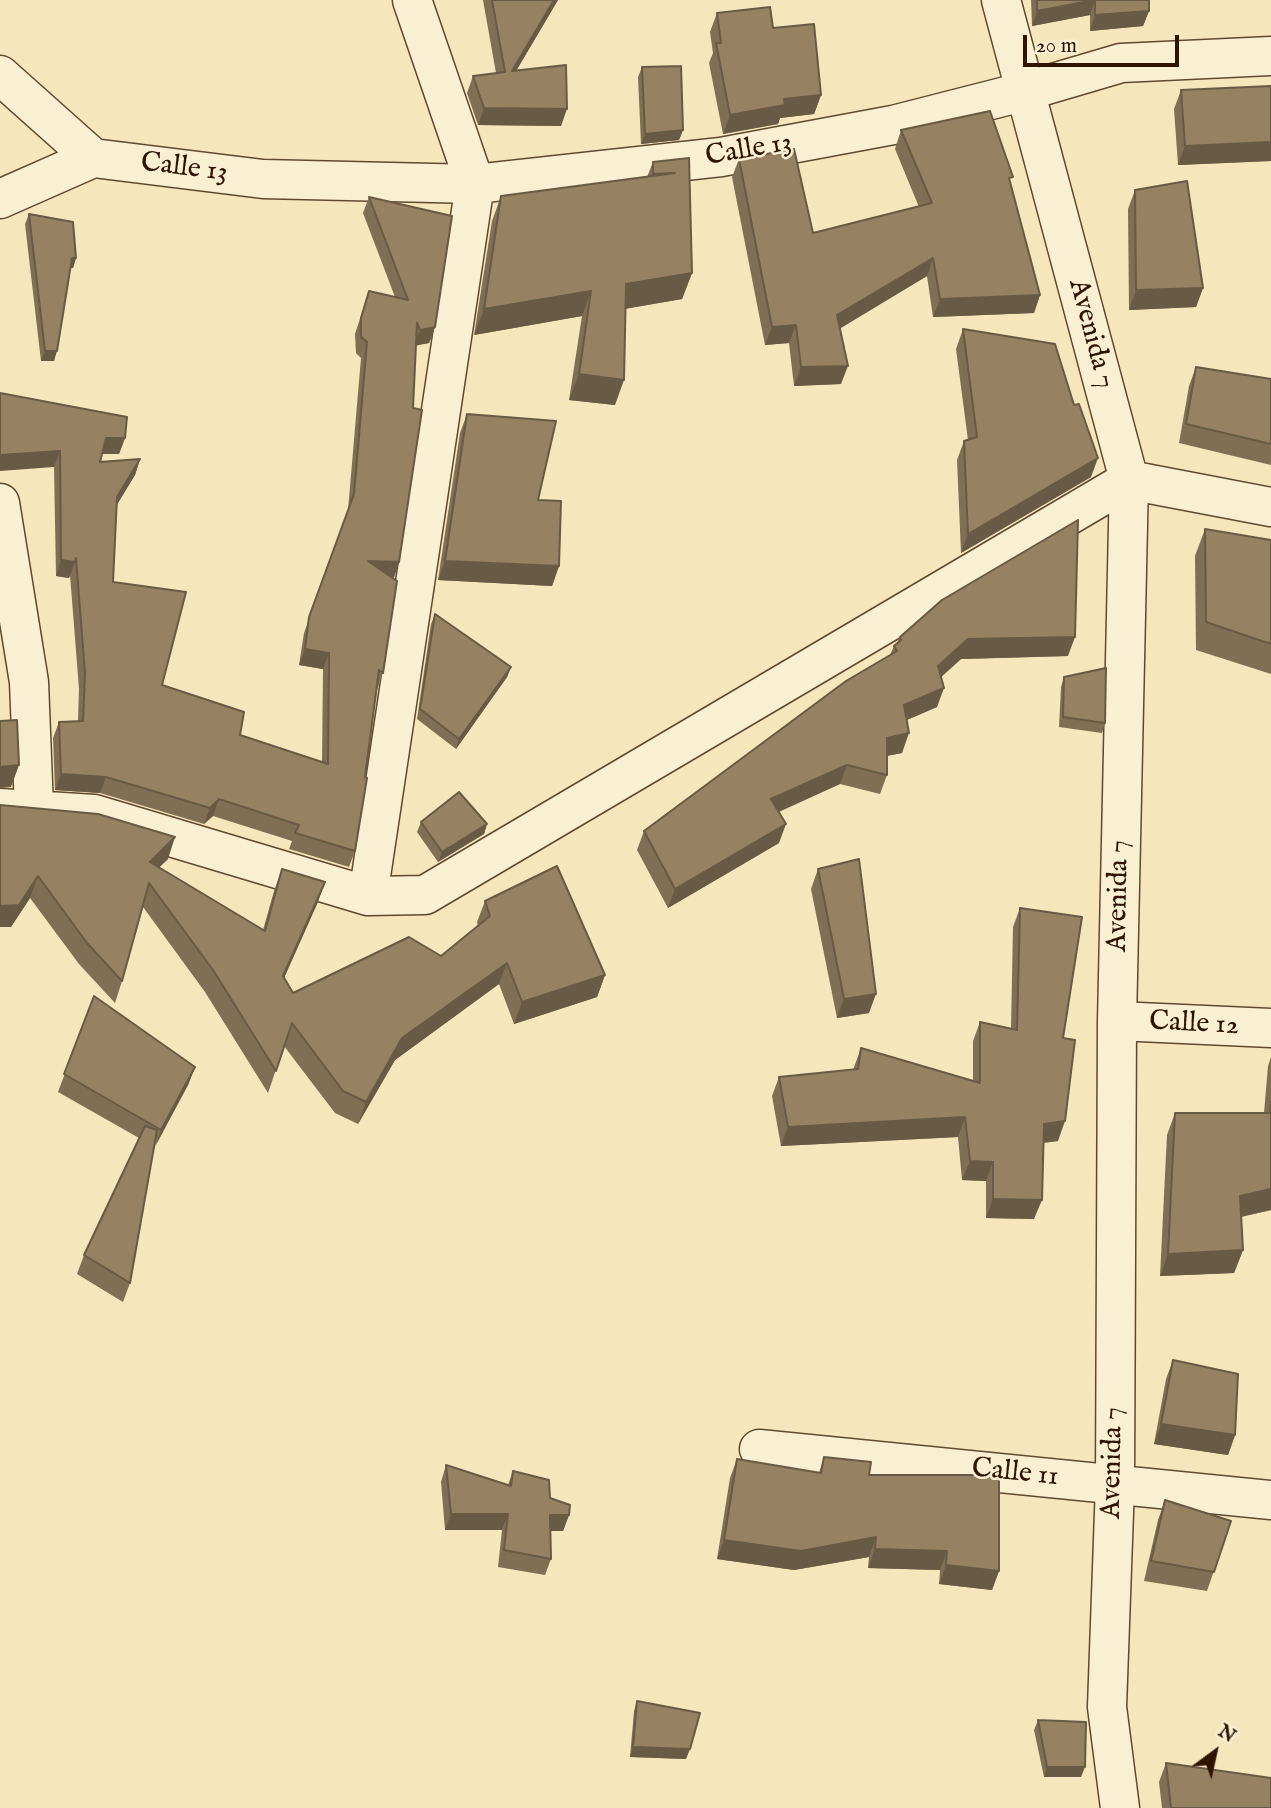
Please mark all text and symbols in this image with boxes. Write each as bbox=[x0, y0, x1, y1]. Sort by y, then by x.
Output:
scale bar bbox=[1026, 21, 1182, 65]
text: 20 m bbox=[1036, 33, 1077, 60]
street label: Calle 13 bbox=[703, 127, 795, 175]
street label: Calle 13 bbox=[139, 147, 229, 191]
street label: Avenida 7 bbox=[1059, 276, 1121, 392]
street label: Avenida 7 bbox=[1102, 840, 1138, 952]
street label: Calle 12 bbox=[1148, 1006, 1240, 1044]
street label: Avenida 7 bbox=[1096, 1407, 1132, 1519]
street label: Calle 11 bbox=[970, 1453, 1060, 1495]
north arrow bbox=[1180, 1717, 1250, 1787]
text: N bbox=[1213, 1720, 1240, 1749]

